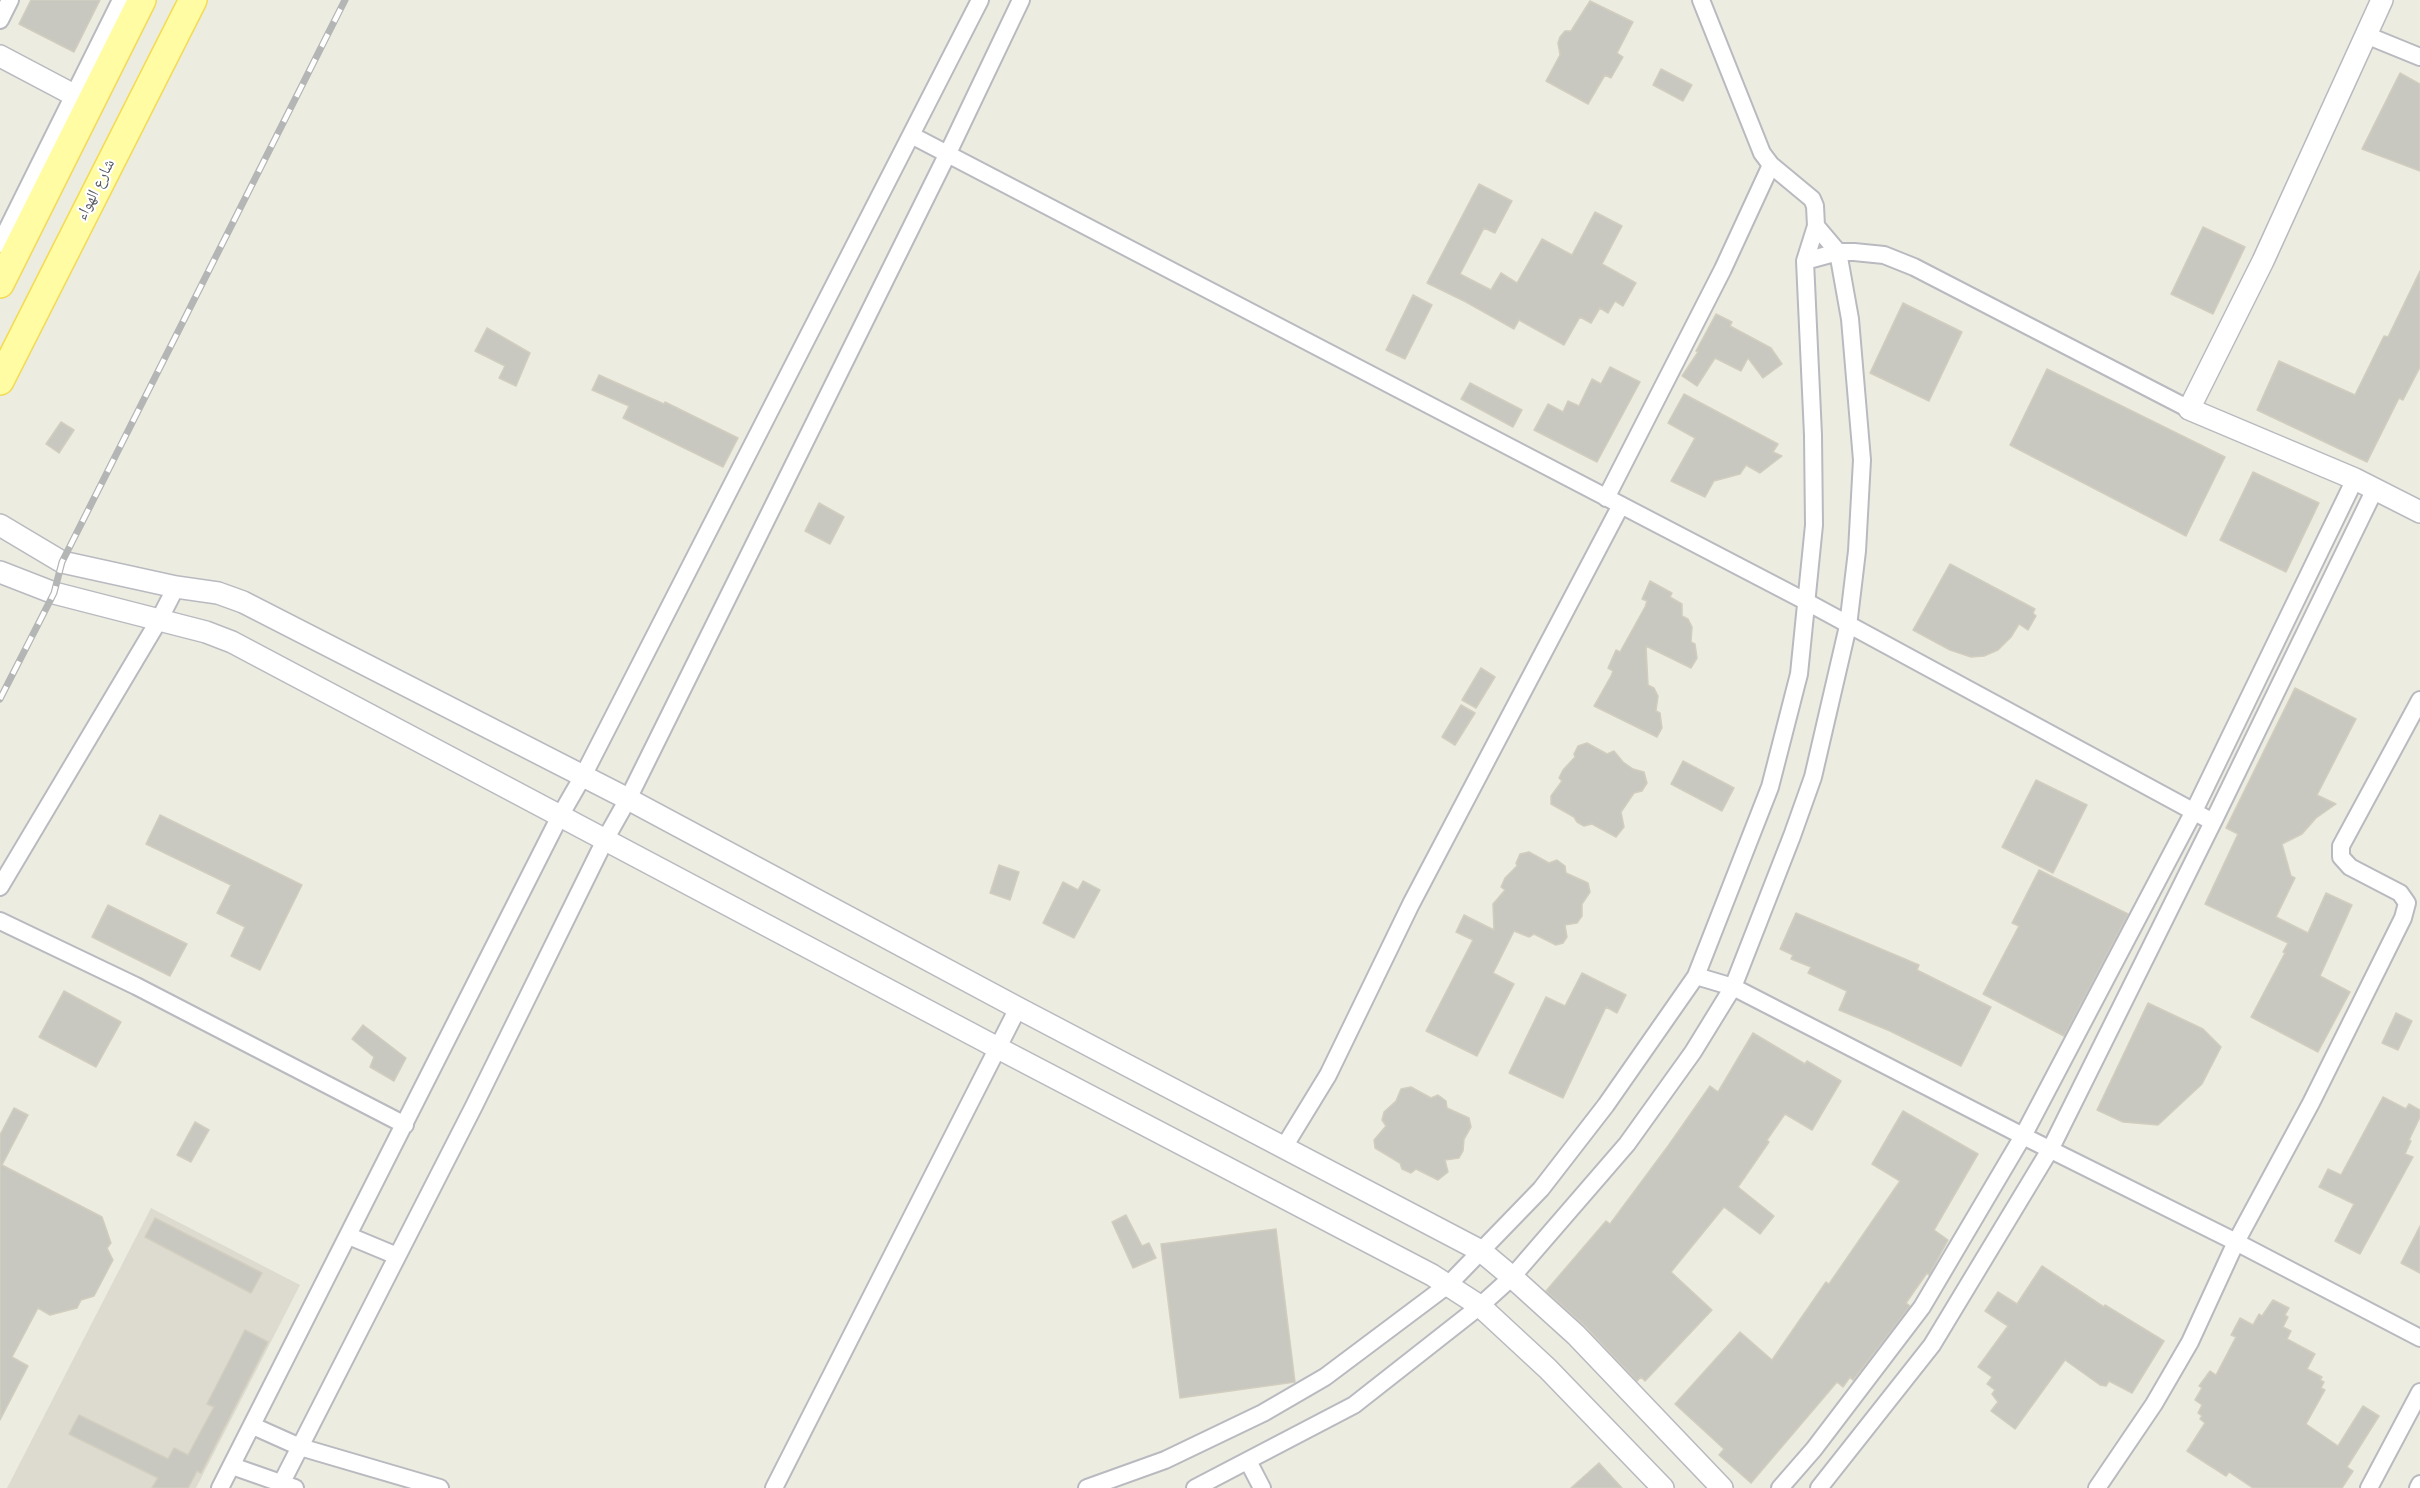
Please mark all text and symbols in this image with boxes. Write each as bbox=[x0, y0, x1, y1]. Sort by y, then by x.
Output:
street label: شارع الهواء bbox=[72, 156, 120, 224]

